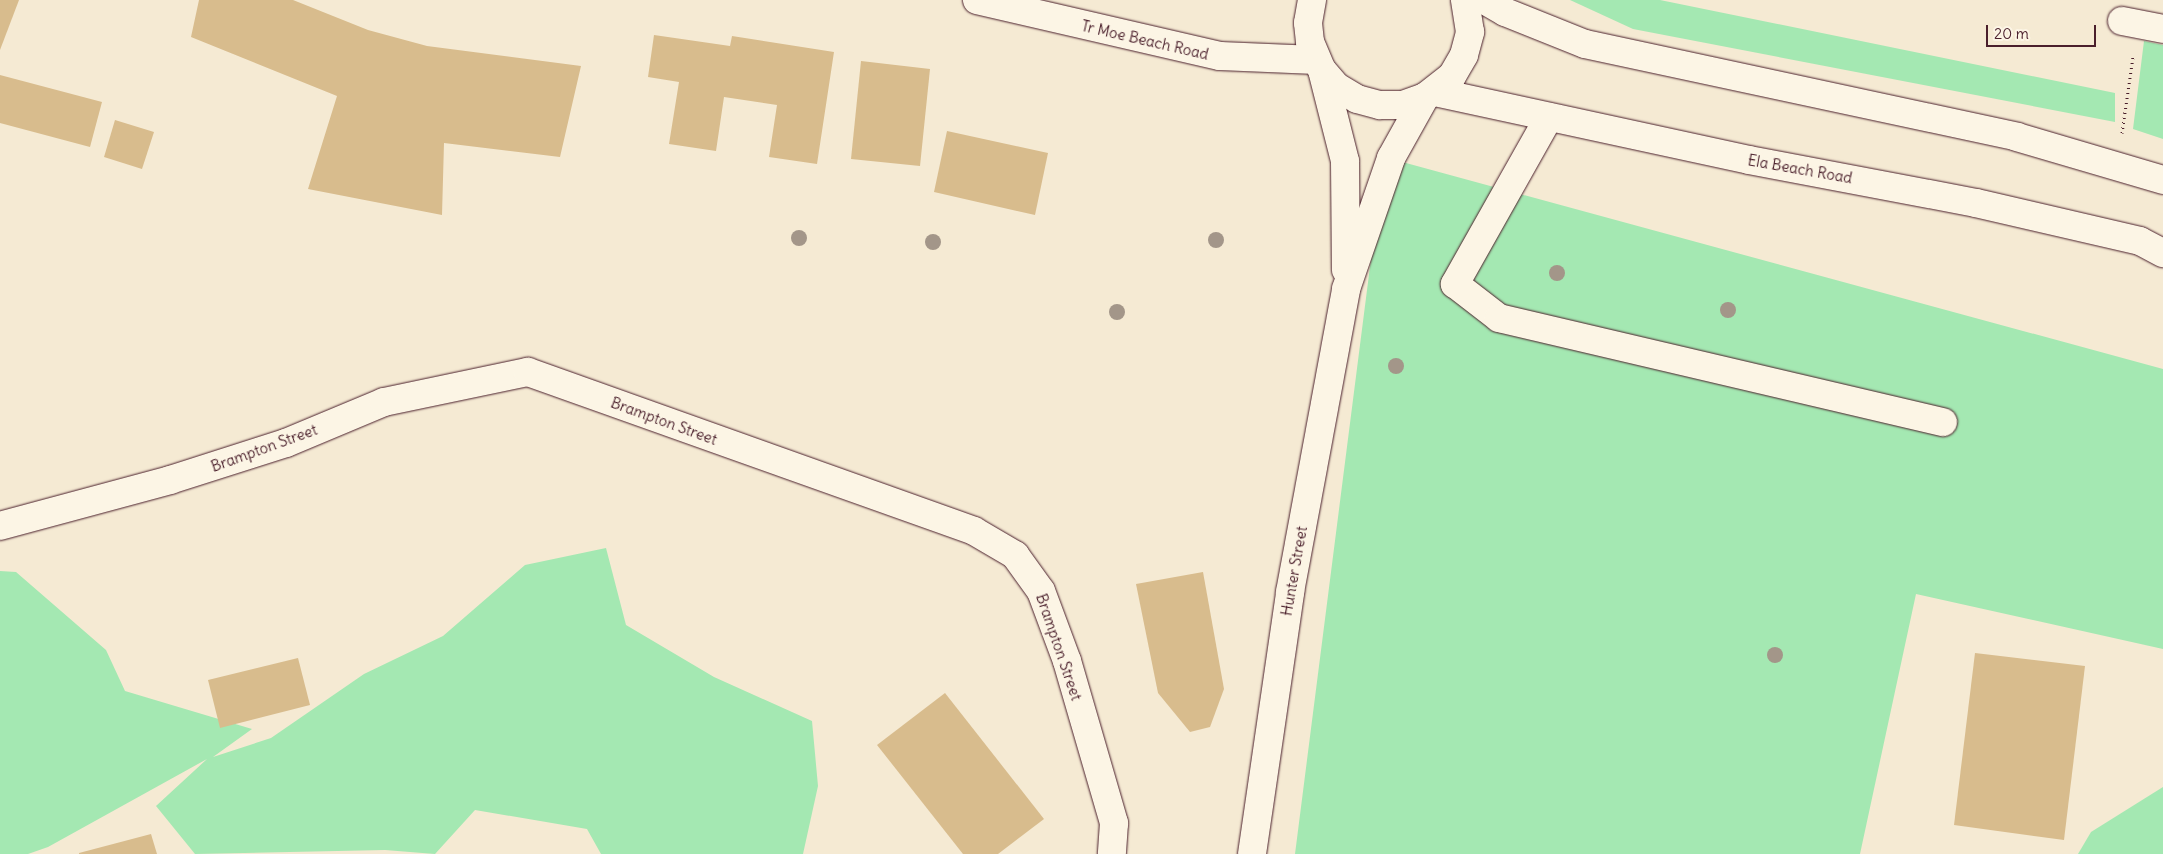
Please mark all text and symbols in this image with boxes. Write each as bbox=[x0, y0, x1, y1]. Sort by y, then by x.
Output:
scale bar bbox=[1988, 15, 2098, 47]
street label: Tr Moe Beach Road bbox=[1080, 17, 1210, 63]
text: 20 m bbox=[1994, 24, 2029, 43]
street label: Ela Beach Road bbox=[1746, 151, 1854, 187]
street label: Brampton Street bbox=[608, 393, 720, 449]
street label: Brampton Street bbox=[208, 420, 320, 476]
street label: Hunter Street bbox=[1277, 525, 1311, 617]
street label: Brampton Street bbox=[1032, 591, 1086, 703]

